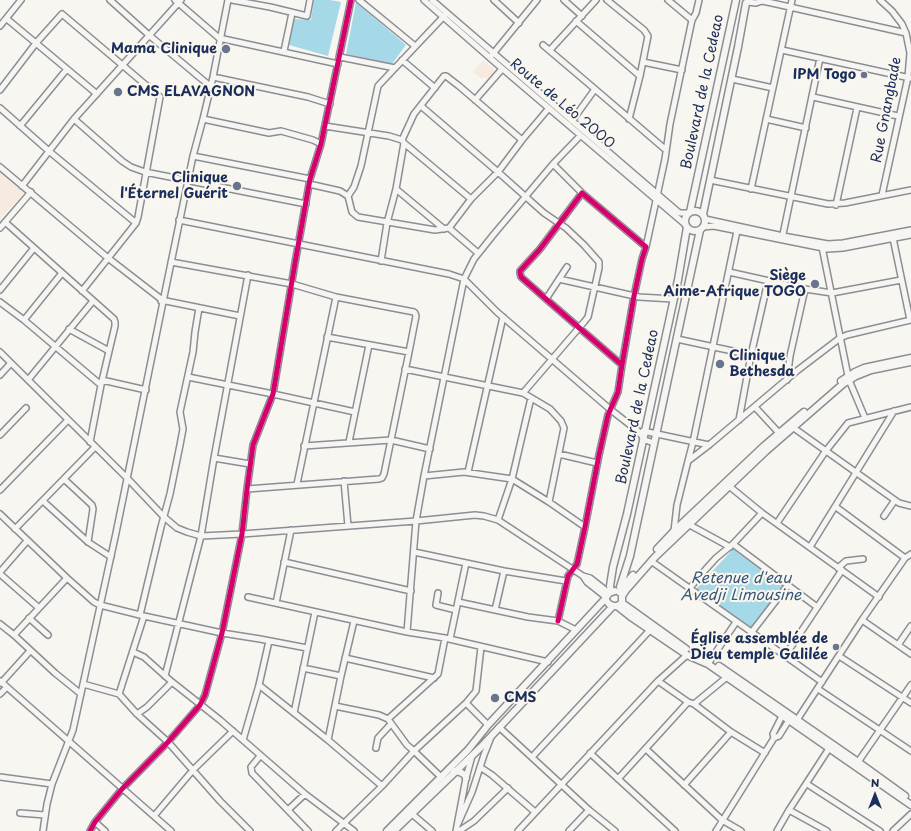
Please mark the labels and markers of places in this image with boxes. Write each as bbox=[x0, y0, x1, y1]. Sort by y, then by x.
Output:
place label: Mama Clinique bbox=[111, 41, 217, 57]
marker: Mama Clinique bbox=[220, 43, 232, 55]
place label: IPM Togo bbox=[793, 67, 856, 83]
marker: IPM Togo bbox=[859, 70, 869, 80]
place label: CMS ELAVAGNON bbox=[127, 84, 255, 100]
marker: CMS ELAVAGNON bbox=[112, 86, 124, 98]
place label: Clinique l'Éternel Guérit bbox=[120, 170, 228, 202]
marker: Clinique l'Éternel Guérit bbox=[231, 180, 243, 192]
place label: Siège Aime-Afrique TOGO bbox=[664, 268, 806, 300]
marker: Siège Aime-Afrique TOGO bbox=[809, 278, 821, 290]
place label: Clinique Bethesda bbox=[729, 348, 795, 380]
marker: Clinique Bethesda bbox=[714, 358, 726, 370]
place label: Église assemblée de Dieu temple Galilée bbox=[690, 631, 828, 664]
marker: Église assemblée de Dieu temple Galilée bbox=[831, 642, 841, 652]
place label: CMS bbox=[504, 690, 536, 706]
marker: CMS bbox=[489, 692, 501, 704]

